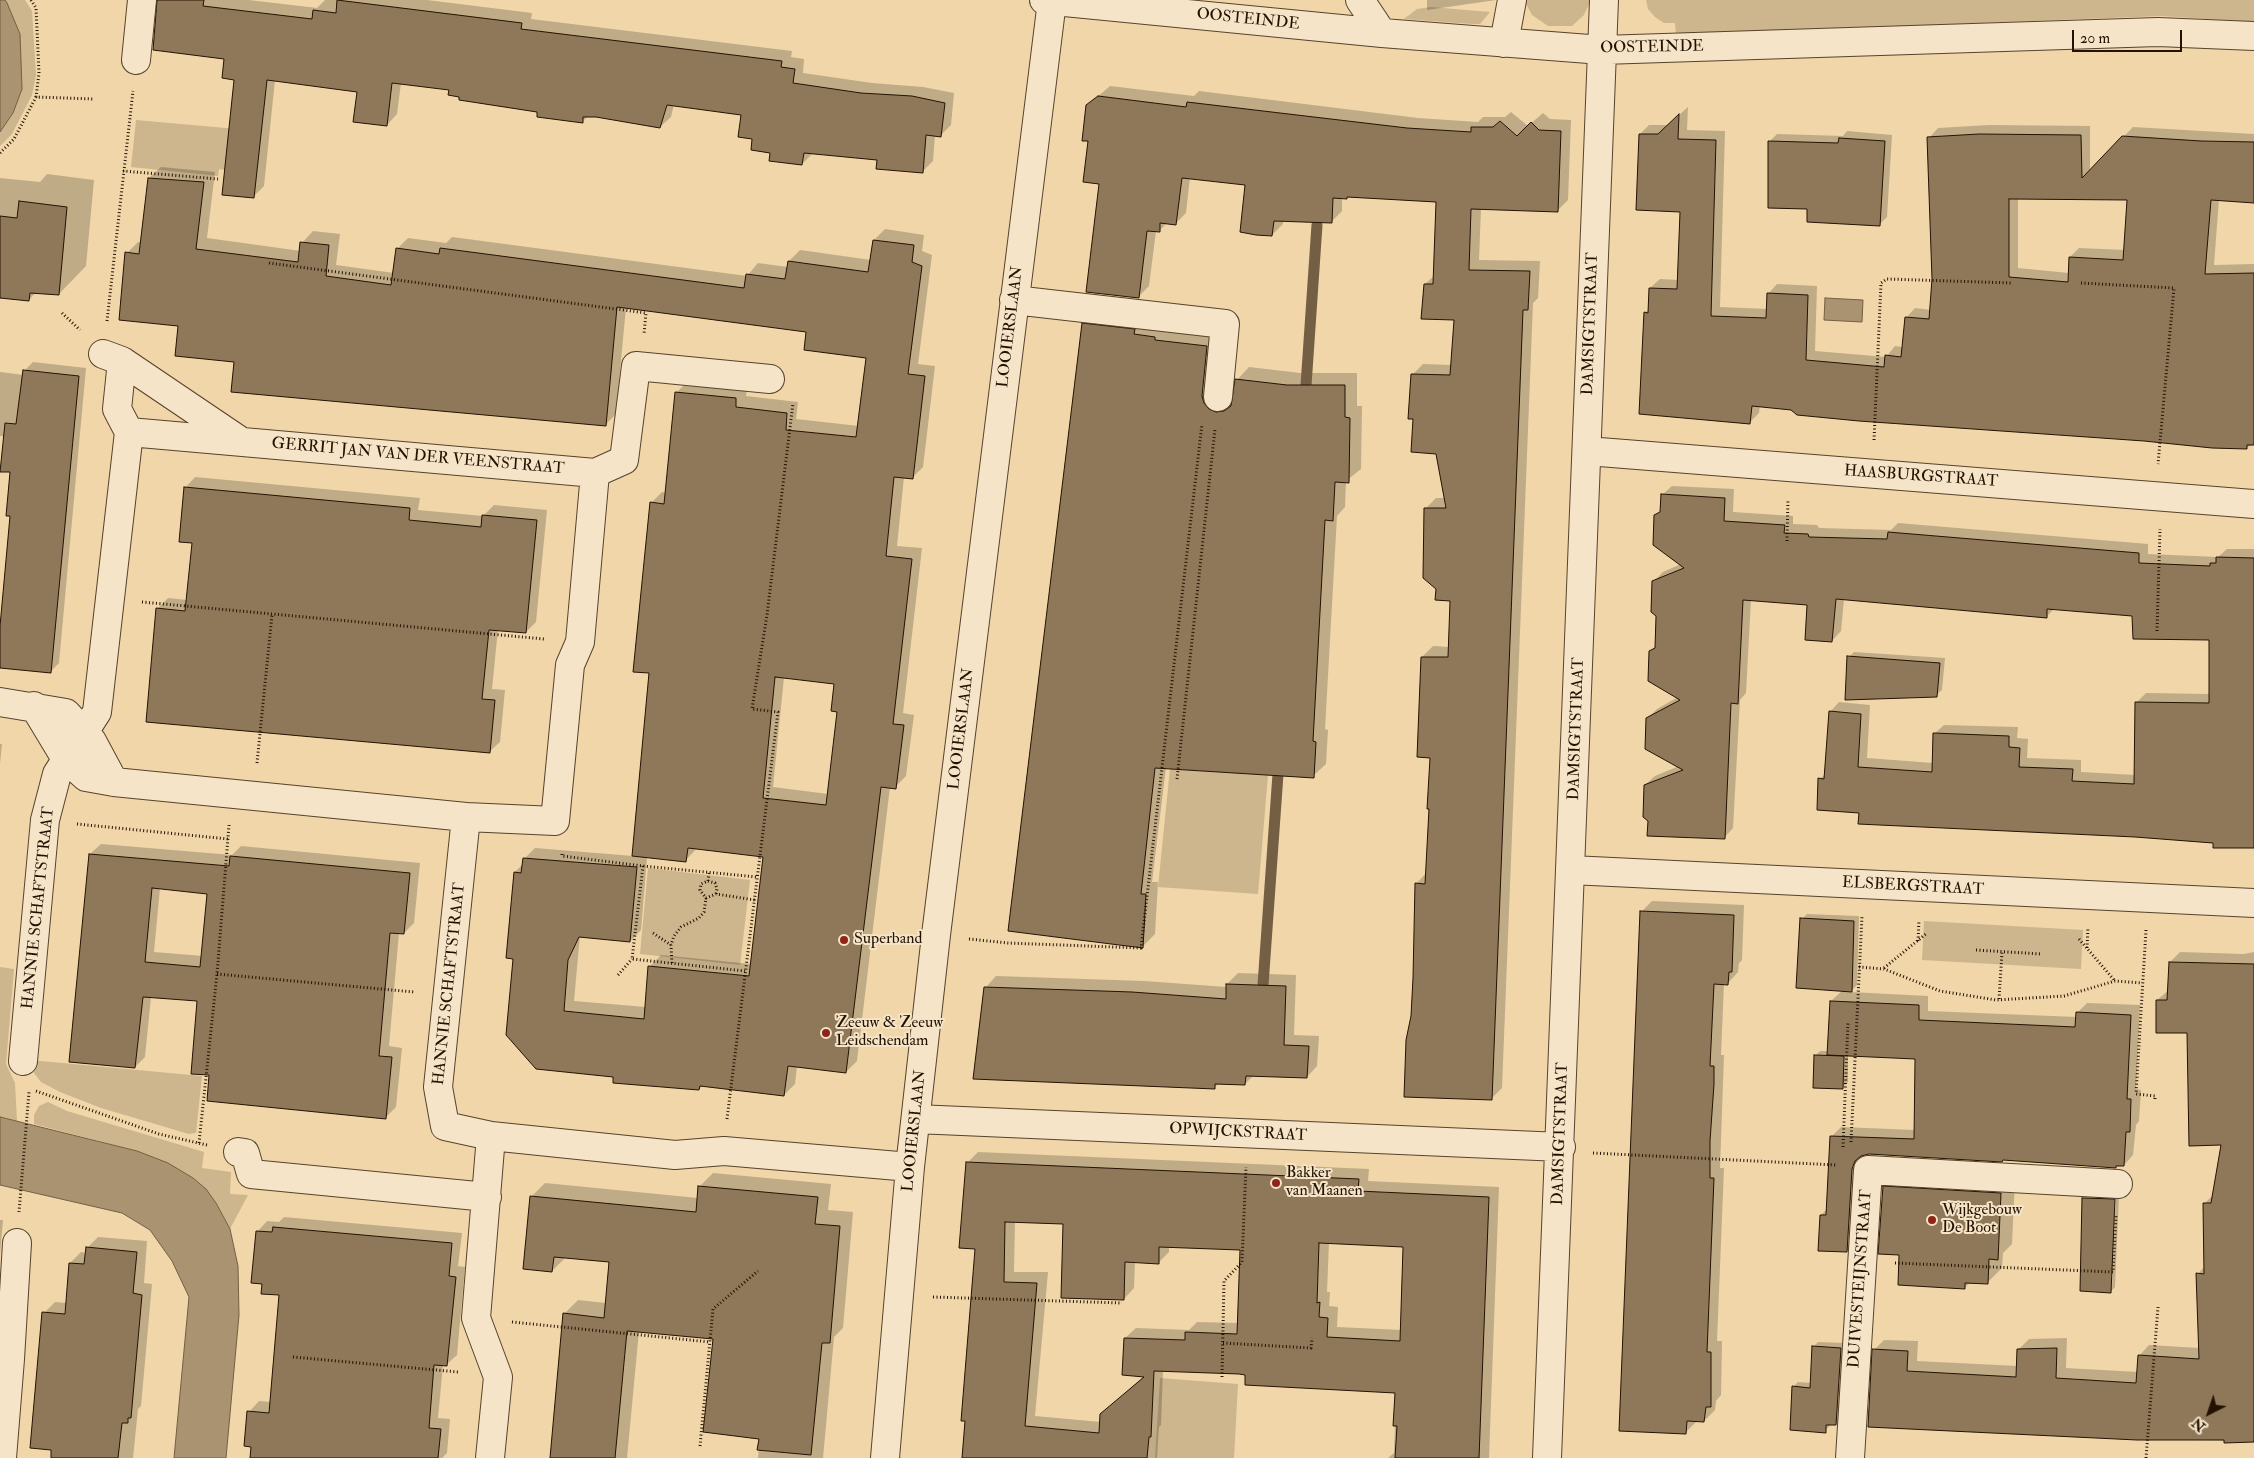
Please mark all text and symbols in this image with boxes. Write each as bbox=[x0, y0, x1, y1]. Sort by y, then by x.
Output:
street label: OOSTEINDE bbox=[1196, 5, 1300, 35]
scale bar bbox=[2074, 20, 2184, 52]
text: 20 m bbox=[2080, 29, 2110, 48]
street label: OOSTEINDE bbox=[1600, 37, 1704, 59]
street label: DAMSIGTSTRAAT bbox=[1579, 252, 1603, 396]
street label: LOOIERSLAAN bbox=[994, 265, 1028, 389]
street label: GERRIT JAN VAN DER VEENSTRAAT bbox=[271, 435, 565, 479]
street label: HAASBURGSTRAAT bbox=[1843, 462, 1999, 492]
street label: DAMSIGTSTRAAT bbox=[1565, 657, 1589, 801]
street label: LOOIERSLAAN bbox=[945, 667, 979, 791]
street label: HANNIE SCHAFTSTRAAT bbox=[19, 806, 59, 1010]
street label: ELSBERGSTRAAT bbox=[1841, 874, 1985, 900]
street label: HANNIE SCHAFTSTRAAT bbox=[430, 882, 470, 1086]
place label: Superband bbox=[854, 930, 922, 950]
marker: Superband bbox=[838, 934, 850, 946]
place label: Zeeuw & Zeeuw Leidschendam bbox=[836, 1014, 943, 1052]
marker: Zeeuw & Zeeuw Leidschendam bbox=[820, 1027, 832, 1039]
street label: DAMSIGTSTRAAT bbox=[1549, 1062, 1573, 1206]
street label: LOOIERSLAAN bbox=[899, 1069, 931, 1193]
street label: OPWIJCKSTRAAT bbox=[1169, 1120, 1307, 1146]
place label: Bakker van Maanen bbox=[1286, 1164, 1363, 1202]
marker: Bakker van Maanen bbox=[1270, 1177, 1282, 1189]
street label: DUIVESTEIJNSTRAAT bbox=[1845, 1189, 1877, 1369]
place label: Wijkgebouw De Boot bbox=[1942, 1201, 2022, 1239]
marker: Wijkgebouw De Boot bbox=[1926, 1214, 1938, 1226]
north arrow bbox=[2184, 1388, 2234, 1438]
text: N bbox=[2189, 1414, 2209, 1435]

